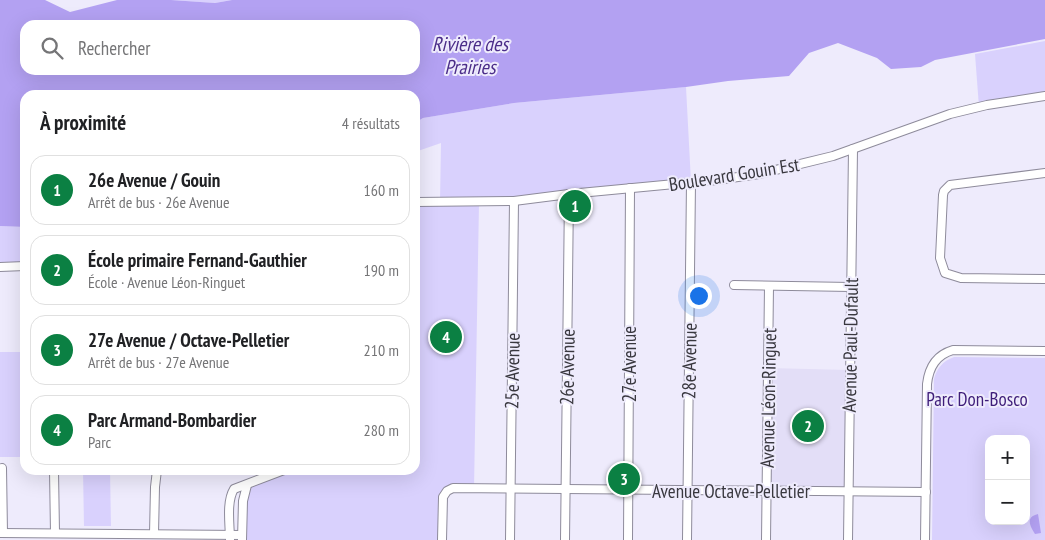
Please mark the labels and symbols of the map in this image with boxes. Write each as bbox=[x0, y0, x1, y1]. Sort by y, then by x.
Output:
water label: Rivière des Prairies bbox=[432, 31, 510, 80]
street label: Boulevard Gouin Est bbox=[667, 152, 802, 196]
pin: 1 bbox=[559, 187, 591, 225]
street label: Avenue Paul-Dufault bbox=[837, 277, 863, 412]
your location bbox=[686, 283, 712, 309]
pin: 4 bbox=[430, 318, 462, 356]
street label: 28e Avenue bbox=[676, 322, 702, 399]
street label: 27e Avenue bbox=[617, 326, 641, 402]
street label: Avenue Léon-Ringuet bbox=[755, 327, 781, 468]
street label: 26e Avenue bbox=[554, 328, 580, 405]
street label: 25e Avenue bbox=[499, 332, 525, 409]
park label: Parc Don-Bosco bbox=[926, 387, 1028, 411]
pin: 2 bbox=[792, 407, 824, 445]
pin: 3 bbox=[608, 460, 640, 498]
street label: Avenue Octave-Pelletier bbox=[652, 479, 811, 503]

